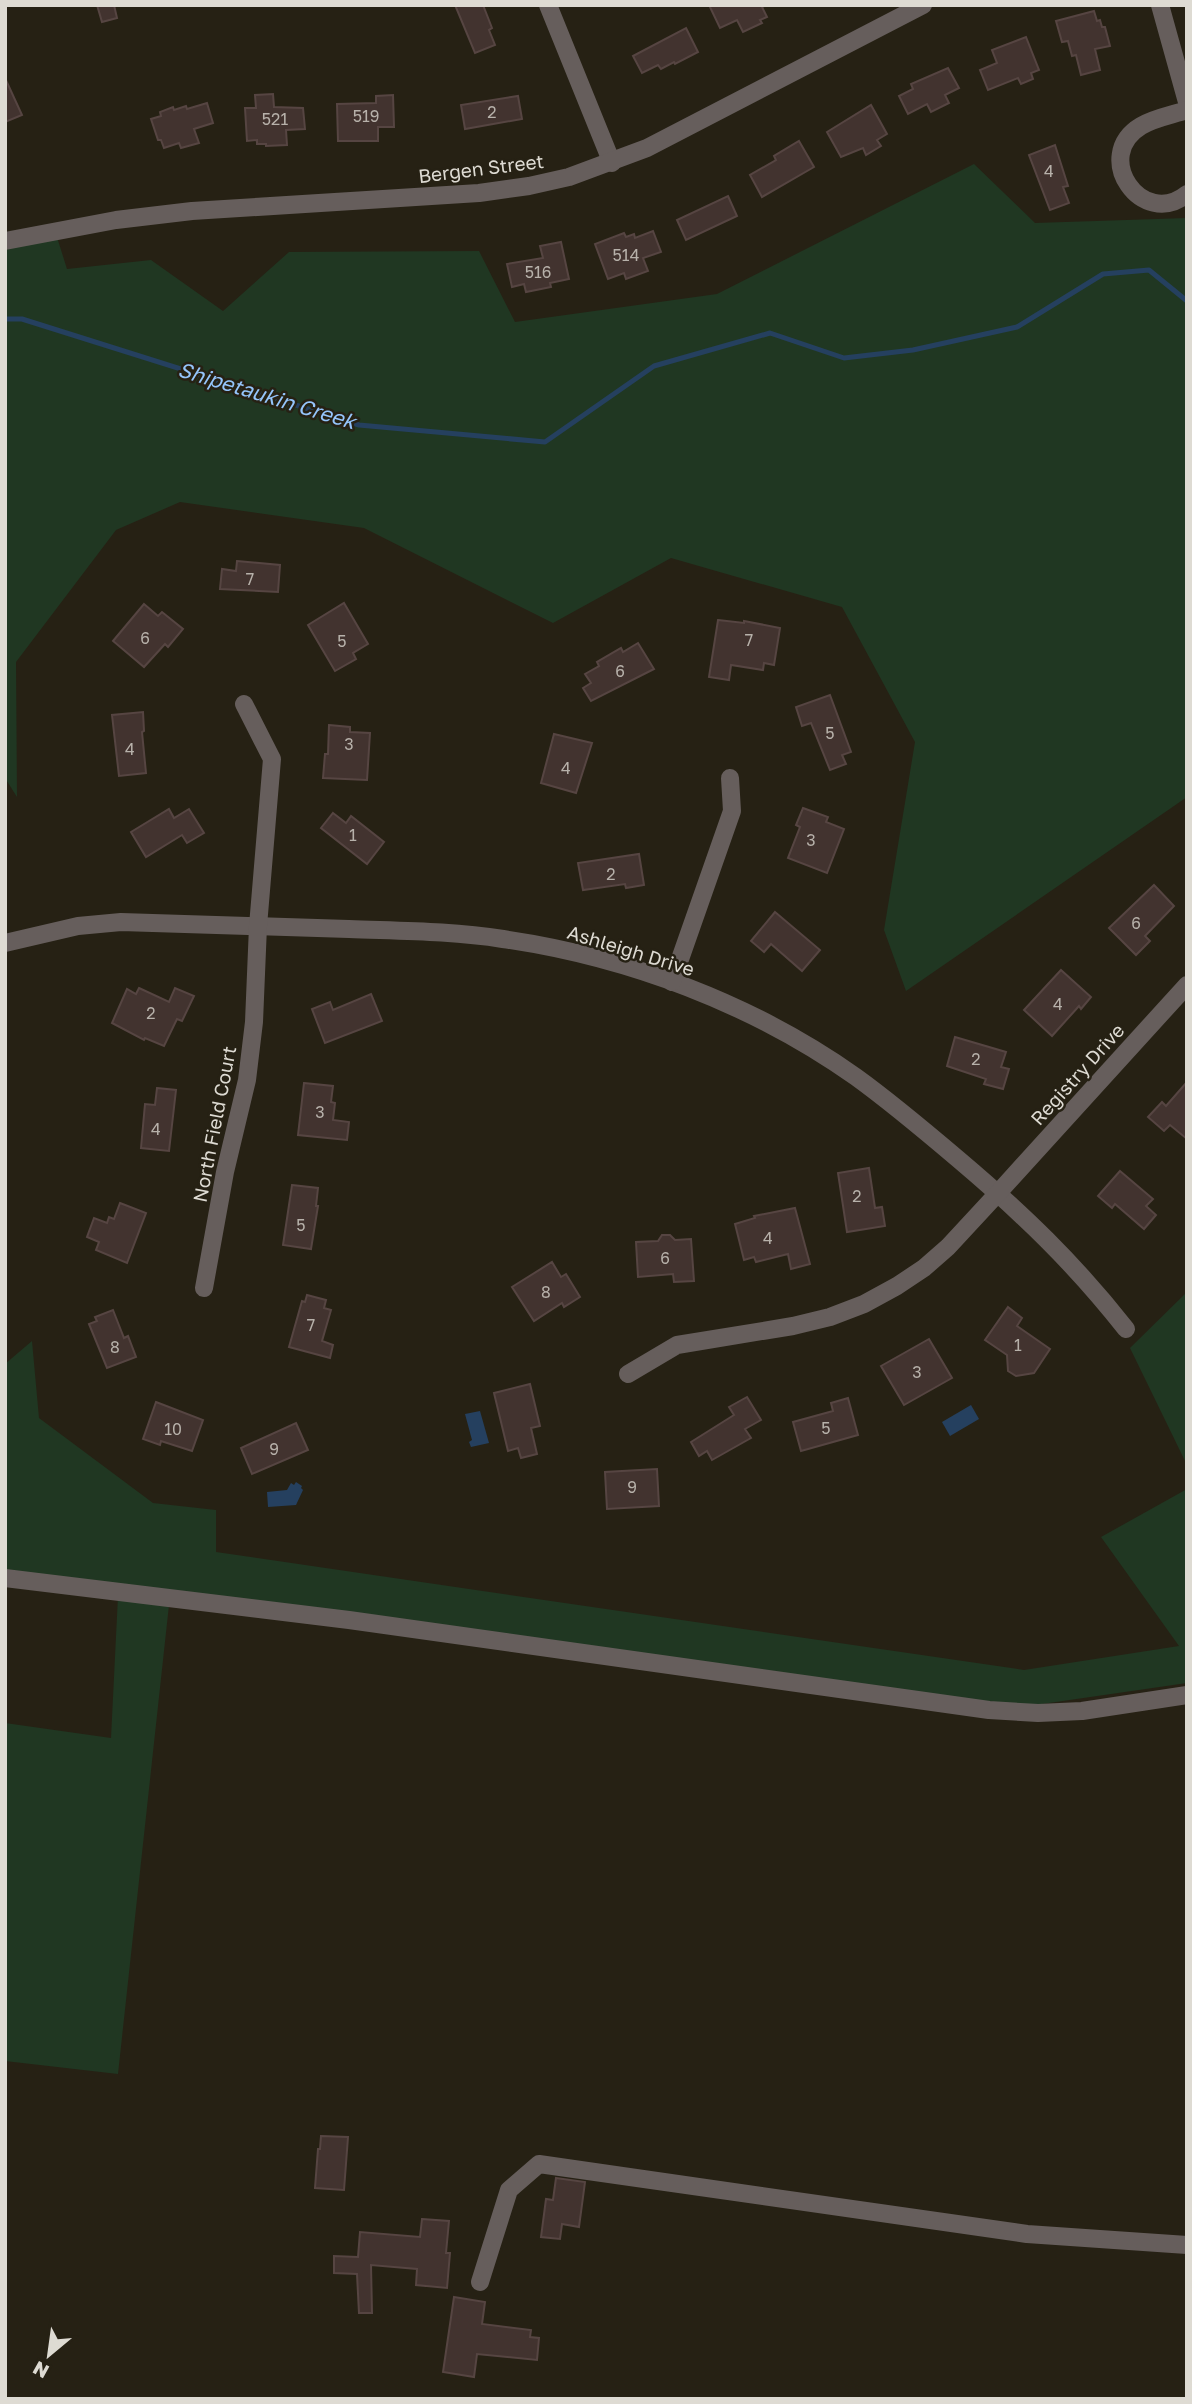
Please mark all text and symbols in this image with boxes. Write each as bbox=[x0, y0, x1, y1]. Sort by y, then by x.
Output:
house number: 2 bbox=[487, 102, 497, 122]
house number: 519 bbox=[353, 106, 379, 126]
house number: 521 bbox=[262, 109, 288, 129]
street label: Bergen Street bbox=[417, 149, 545, 187]
house number: 4 bbox=[1044, 161, 1054, 181]
house number: 514 bbox=[613, 245, 639, 265]
house number: 516 bbox=[525, 262, 551, 282]
water label: Shipetaukin Creek bbox=[175, 356, 361, 435]
house number: 7 bbox=[246, 569, 254, 589]
house number: 6 bbox=[140, 628, 150, 648]
house number: 7 bbox=[745, 630, 753, 650]
house number: 5 bbox=[337, 631, 347, 651]
house number: 6 bbox=[615, 661, 625, 681]
house number: 5 bbox=[825, 723, 835, 743]
house number: 3 bbox=[344, 734, 354, 754]
house number: 4 bbox=[125, 739, 135, 759]
house number: 4 bbox=[561, 758, 571, 778]
house number: 1 bbox=[349, 825, 357, 845]
house number: 3 bbox=[806, 830, 816, 850]
house number: 2 bbox=[606, 864, 616, 884]
house number: 6 bbox=[1131, 913, 1141, 933]
street label: Ashleigh Drive bbox=[565, 920, 697, 980]
house number: 4 bbox=[1053, 994, 1063, 1014]
house number: 2 bbox=[146, 1003, 156, 1023]
street label: Registry Drive bbox=[1025, 1018, 1129, 1130]
street label: North Field Court bbox=[188, 1044, 240, 1204]
house number: 2 bbox=[971, 1049, 981, 1069]
house number: 3 bbox=[315, 1102, 325, 1122]
house number: 4 bbox=[151, 1119, 161, 1139]
house number: 2 bbox=[852, 1186, 862, 1206]
house number: 5 bbox=[296, 1215, 306, 1235]
house number: 4 bbox=[763, 1228, 773, 1248]
house number: 6 bbox=[660, 1248, 670, 1268]
house number: 8 bbox=[541, 1282, 551, 1302]
house number: 7 bbox=[307, 1315, 315, 1335]
house number: 1 bbox=[1014, 1335, 1022, 1355]
house number: 8 bbox=[110, 1337, 120, 1357]
house number: 3 bbox=[912, 1362, 922, 1382]
house number: 5 bbox=[821, 1418, 831, 1438]
house number: 10 bbox=[164, 1419, 182, 1439]
house number: 9 bbox=[269, 1439, 279, 1459]
house number: 9 bbox=[627, 1477, 637, 1497]
north arrow bbox=[14, 2320, 84, 2390]
text: N bbox=[29, 2357, 52, 2384]

